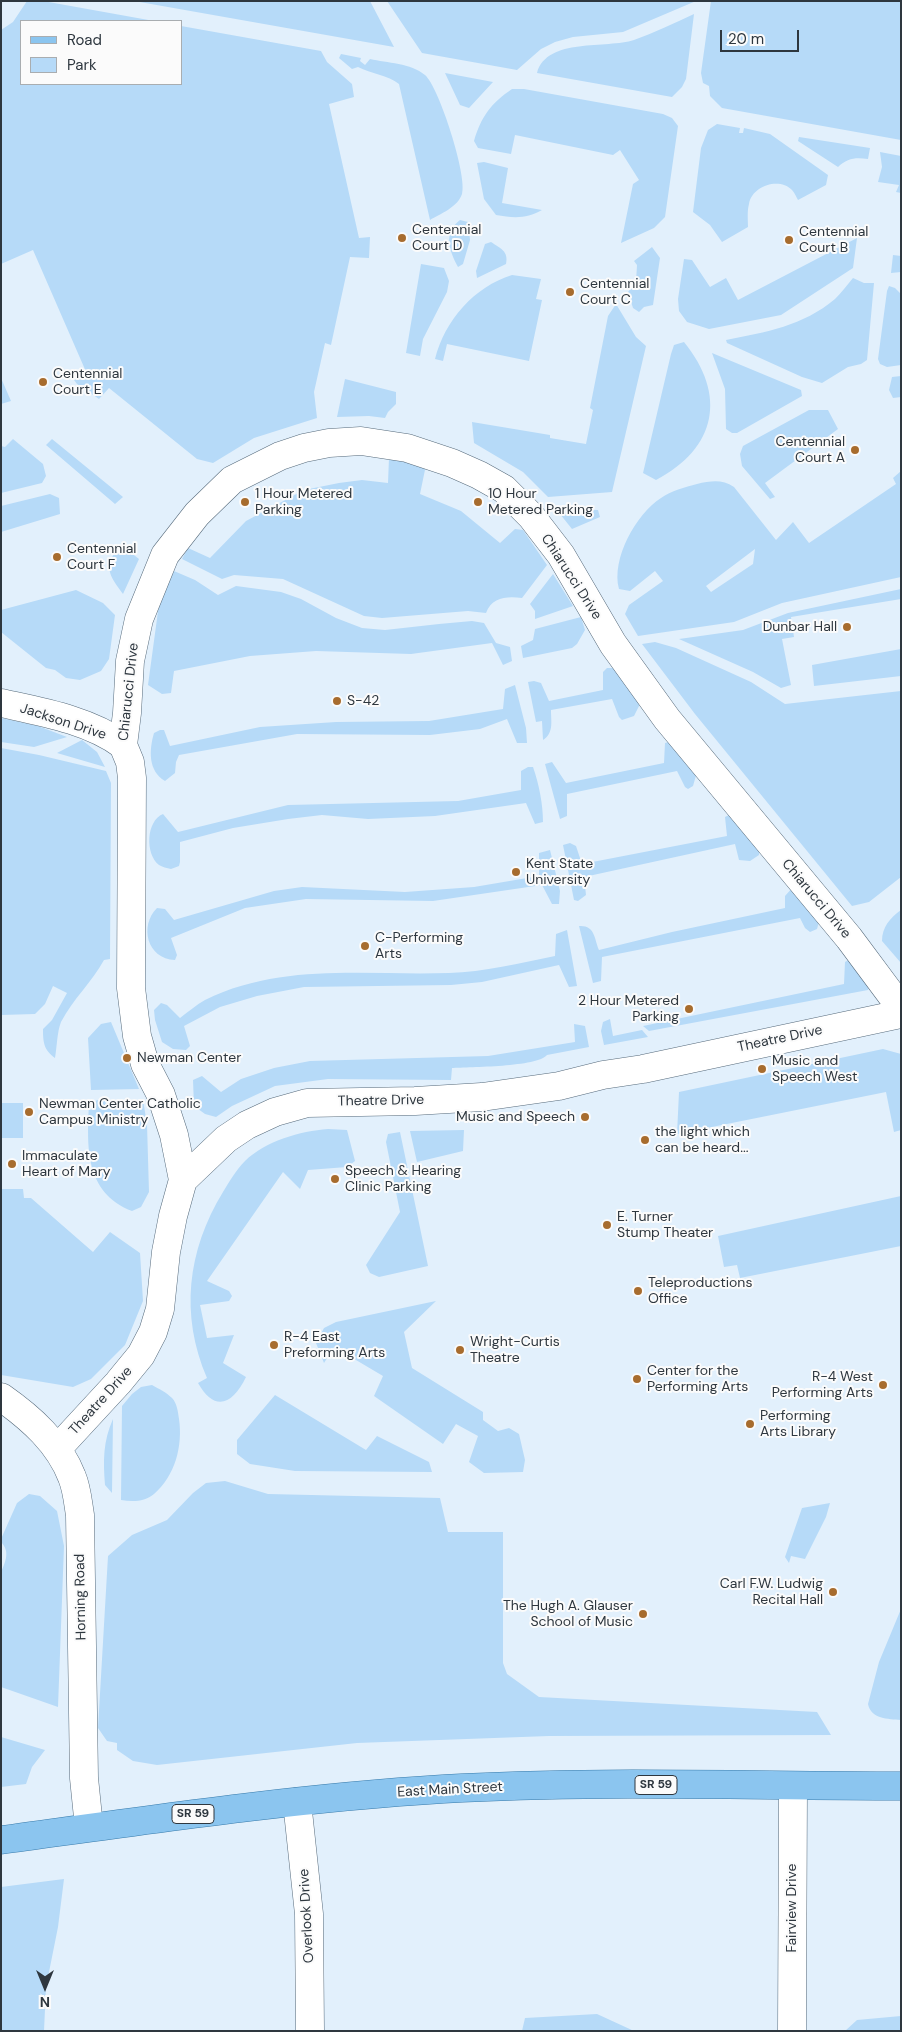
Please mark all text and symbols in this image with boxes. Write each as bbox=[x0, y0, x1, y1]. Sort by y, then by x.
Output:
legend bbox=[20, 20, 182, 85]
scale bar bbox=[722, 20, 801, 52]
text: 20 m bbox=[728, 29, 764, 49]
text: Road bbox=[67, 30, 102, 50]
text: Park bbox=[67, 55, 97, 75]
place label: Centennial Court D bbox=[412, 222, 481, 254]
place label: Centennial Court B bbox=[799, 224, 868, 256]
marker: Centennial Court D bbox=[396, 232, 408, 244]
marker: Centennial Court B bbox=[783, 234, 795, 246]
place label: Centennial Court C bbox=[580, 276, 649, 308]
marker: Centennial Court C bbox=[564, 286, 576, 298]
place label: Centennial Court E bbox=[53, 366, 122, 398]
marker: Centennial Court E bbox=[37, 376, 49, 388]
place label: Centennial Court A bbox=[776, 434, 845, 467]
marker: Centennial Court A bbox=[849, 444, 861, 456]
place label: 1 Hour Metered Parking bbox=[255, 486, 352, 518]
place label: 10 Hour Metered Parking bbox=[488, 486, 593, 518]
marker: 1 Hour Metered Parking bbox=[239, 496, 251, 508]
marker: 10 Hour Metered Parking bbox=[472, 496, 484, 508]
street label: Chiarucci Drive bbox=[537, 531, 605, 623]
place label: Centennial Court F bbox=[67, 541, 136, 574]
marker: Centennial Court F bbox=[51, 551, 63, 563]
place label: Dunbar Hall bbox=[763, 619, 837, 635]
marker: Dunbar Hall bbox=[841, 621, 853, 633]
street label: Chiarucci Drive bbox=[115, 642, 143, 742]
place label: S-42 bbox=[347, 693, 379, 709]
marker: S-42 bbox=[331, 695, 343, 707]
street label: Jackson Drive bbox=[18, 700, 108, 744]
place label: Kent State University bbox=[526, 856, 593, 889]
street label: Chiarucci Drive bbox=[778, 856, 854, 942]
marker: Kent State University bbox=[510, 866, 522, 878]
place label: C-Performing Arts bbox=[375, 930, 463, 962]
marker: C-Performing Arts bbox=[359, 940, 371, 952]
place label: 2 Hour Metered Parking bbox=[578, 993, 679, 1026]
marker: 2 Hour Metered Parking bbox=[683, 1003, 695, 1015]
street label: Theatre Drive bbox=[736, 1022, 824, 1056]
place label: Newman Center bbox=[137, 1050, 241, 1066]
marker: Newman Center bbox=[121, 1052, 133, 1064]
place label: Music and Speech West bbox=[772, 1053, 858, 1086]
marker: Music and Speech West bbox=[756, 1063, 768, 1075]
street label: Theatre Drive bbox=[338, 1092, 424, 1110]
place label: Newman Center Catholic Campus Ministry bbox=[39, 1096, 201, 1128]
marker: Newman Center Catholic Campus Ministry bbox=[23, 1106, 35, 1118]
place label: Music and Speech bbox=[456, 1109, 575, 1125]
marker: Music and Speech bbox=[579, 1111, 591, 1123]
place label: the light which can be heard... bbox=[655, 1124, 750, 1156]
marker: the light which can be heard... bbox=[639, 1134, 651, 1146]
place label: Immaculate Heart of Mary bbox=[22, 1148, 111, 1180]
marker: Immaculate Heart of Mary bbox=[6, 1158, 18, 1170]
place label: Speech & Hearing Clinic Parking bbox=[345, 1163, 461, 1196]
marker: Speech & Hearing Clinic Parking bbox=[329, 1173, 341, 1185]
place label: E. Turner Stump Theater bbox=[617, 1209, 713, 1242]
marker: E. Turner Stump Theater bbox=[601, 1219, 613, 1231]
place label: Teleproductions Office bbox=[648, 1275, 752, 1308]
marker: Teleproductions Office bbox=[632, 1285, 644, 1297]
place label: R-4 East Preforming Arts bbox=[284, 1329, 385, 1361]
place label: Wright-Curtis Theatre bbox=[470, 1334, 560, 1366]
marker: R-4 East Preforming Arts bbox=[268, 1339, 280, 1351]
marker: Wright-Curtis Theatre bbox=[454, 1344, 466, 1356]
street label: Theatre Drive bbox=[66, 1363, 136, 1439]
place label: Center for the Performing Arts bbox=[647, 1363, 748, 1395]
place label: R-4 West Performing Arts bbox=[772, 1369, 873, 1401]
marker: Center for the Performing Arts bbox=[631, 1373, 643, 1385]
marker: R-4 West Performing Arts bbox=[877, 1379, 889, 1391]
place label: Performing Arts Library bbox=[760, 1408, 836, 1440]
marker: Performing Arts Library bbox=[744, 1418, 756, 1430]
street label: Horning Road bbox=[72, 1554, 90, 1640]
place label: Carl F.W. Ludwig Recital Hall bbox=[720, 1576, 823, 1608]
marker: Carl F.W. Ludwig Recital Hall bbox=[827, 1586, 839, 1598]
place label: The Hugh A. Glauser School of Music bbox=[503, 1598, 633, 1630]
marker: The Hugh A. Glauser School of Music bbox=[637, 1608, 649, 1620]
road number: SR 59 bbox=[635, 1776, 677, 1794]
street label: East Main Street bbox=[397, 1779, 503, 1801]
road number: SR 59 bbox=[172, 1805, 214, 1824]
street label: Fairview Drive bbox=[784, 1863, 800, 1953]
street label: Overlook Drive bbox=[296, 1868, 318, 1964]
north arrow bbox=[20, 1962, 70, 2012]
text: N bbox=[40, 1993, 50, 2011]

